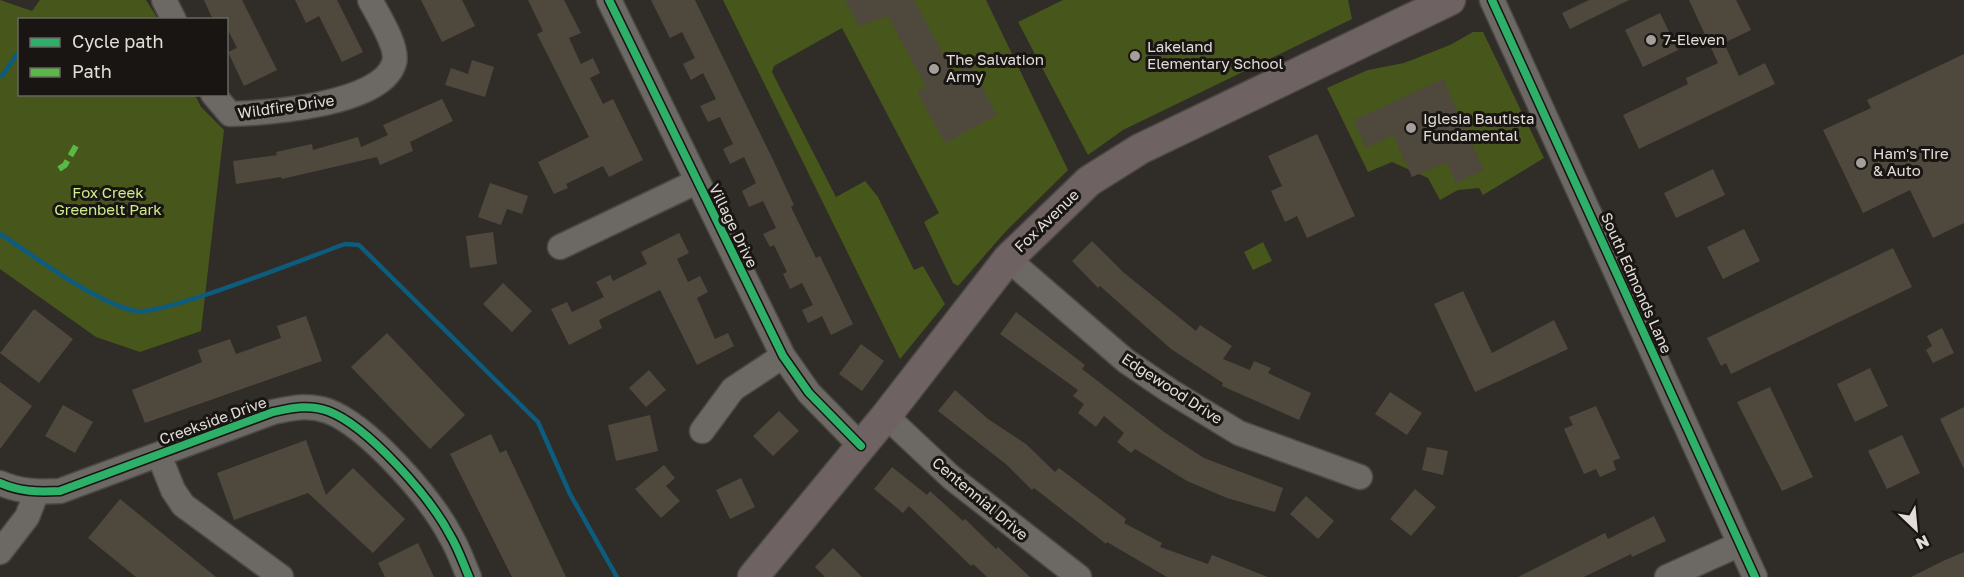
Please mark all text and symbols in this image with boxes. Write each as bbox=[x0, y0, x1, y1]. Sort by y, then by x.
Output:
legend bbox=[18, 18, 228, 96]
text: Cycle path bbox=[72, 30, 164, 52]
place label: 7-Eleven bbox=[1663, 30, 1725, 48]
marker: 7-Eleven bbox=[1644, 33, 1658, 47]
place label: Lakeland Elementary School bbox=[1147, 37, 1283, 72]
marker: Lakeland Elementary School bbox=[1128, 49, 1142, 63]
place label: The Salvation Army bbox=[946, 50, 1044, 85]
text: Path bbox=[72, 60, 112, 82]
marker: The Salvation Army bbox=[927, 62, 941, 76]
street label: Wildfire Drive bbox=[237, 90, 335, 122]
place label: Iglesia Bautista Fundamental bbox=[1423, 109, 1535, 144]
marker: Iglesia Bautista Fundamental bbox=[1404, 121, 1418, 135]
place label: Ham's Tire & Auto bbox=[1873, 144, 1949, 179]
marker: Ham's Tire & Auto bbox=[1854, 156, 1868, 170]
street label: Village Drive bbox=[706, 181, 762, 271]
park label: Fox Creek Greenbelt Park bbox=[54, 183, 162, 218]
street label: Fox Avenue bbox=[1010, 185, 1082, 255]
street label: South Edmonds Lane bbox=[1598, 209, 1676, 356]
street label: Edgewood Drive bbox=[1119, 349, 1226, 427]
street label: Creekside Drive bbox=[157, 392, 269, 448]
street label: Centennial Drive bbox=[929, 453, 1032, 544]
north arrow bbox=[1886, 499, 1946, 559]
text: N bbox=[1913, 531, 1932, 554]

